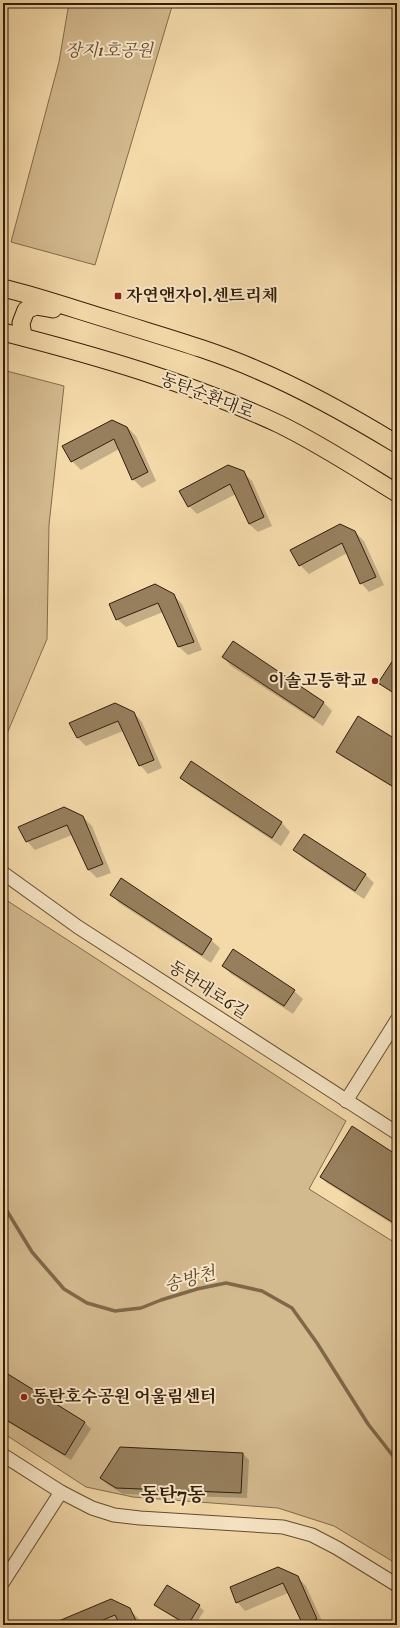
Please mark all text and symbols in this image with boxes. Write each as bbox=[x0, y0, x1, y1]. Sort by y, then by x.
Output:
park label: 장지1호공원 bbox=[65, 40, 155, 62]
place label: 자연앤자이.센트리체 bbox=[126, 285, 278, 307]
marker: 자연앤자이.센트리체 bbox=[113, 291, 123, 301]
street label: 동탄순환대로 bbox=[157, 368, 257, 424]
place label: 이솔고등학교 bbox=[268, 670, 368, 692]
marker: 이솔고등학교 bbox=[370, 676, 380, 686]
street label: 동탄대로6길 bbox=[164, 956, 252, 1024]
water label: 송방천 bbox=[162, 1262, 220, 1297]
place label: 동탄호수공원 어울림센터 bbox=[32, 1386, 216, 1408]
marker: 동탄호수공원 어울림센터 bbox=[19, 1392, 29, 1402]
district label: 동탄7동 bbox=[140, 1484, 206, 1507]

